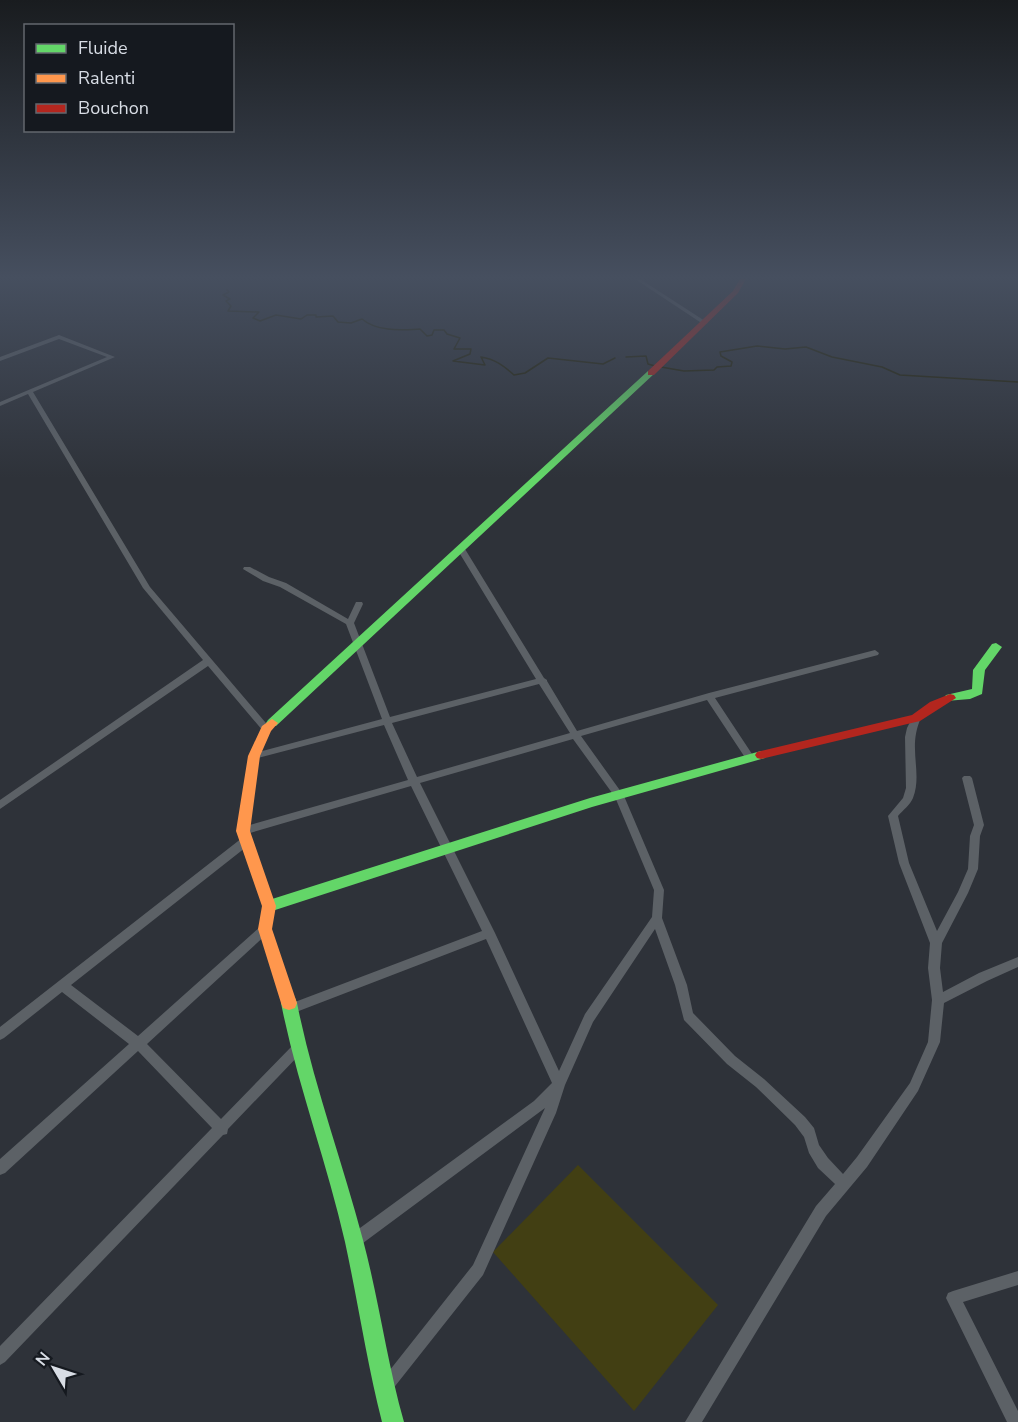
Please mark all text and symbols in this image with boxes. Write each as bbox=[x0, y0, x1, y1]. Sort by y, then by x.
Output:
legend bbox=[24, 24, 234, 132]
text: Fluide bbox=[78, 36, 128, 60]
text: Ralenti bbox=[78, 66, 135, 90]
text: Bouchon bbox=[78, 96, 149, 120]
north arrow bbox=[24, 1338, 84, 1398]
text: N bbox=[31, 1348, 55, 1371]

